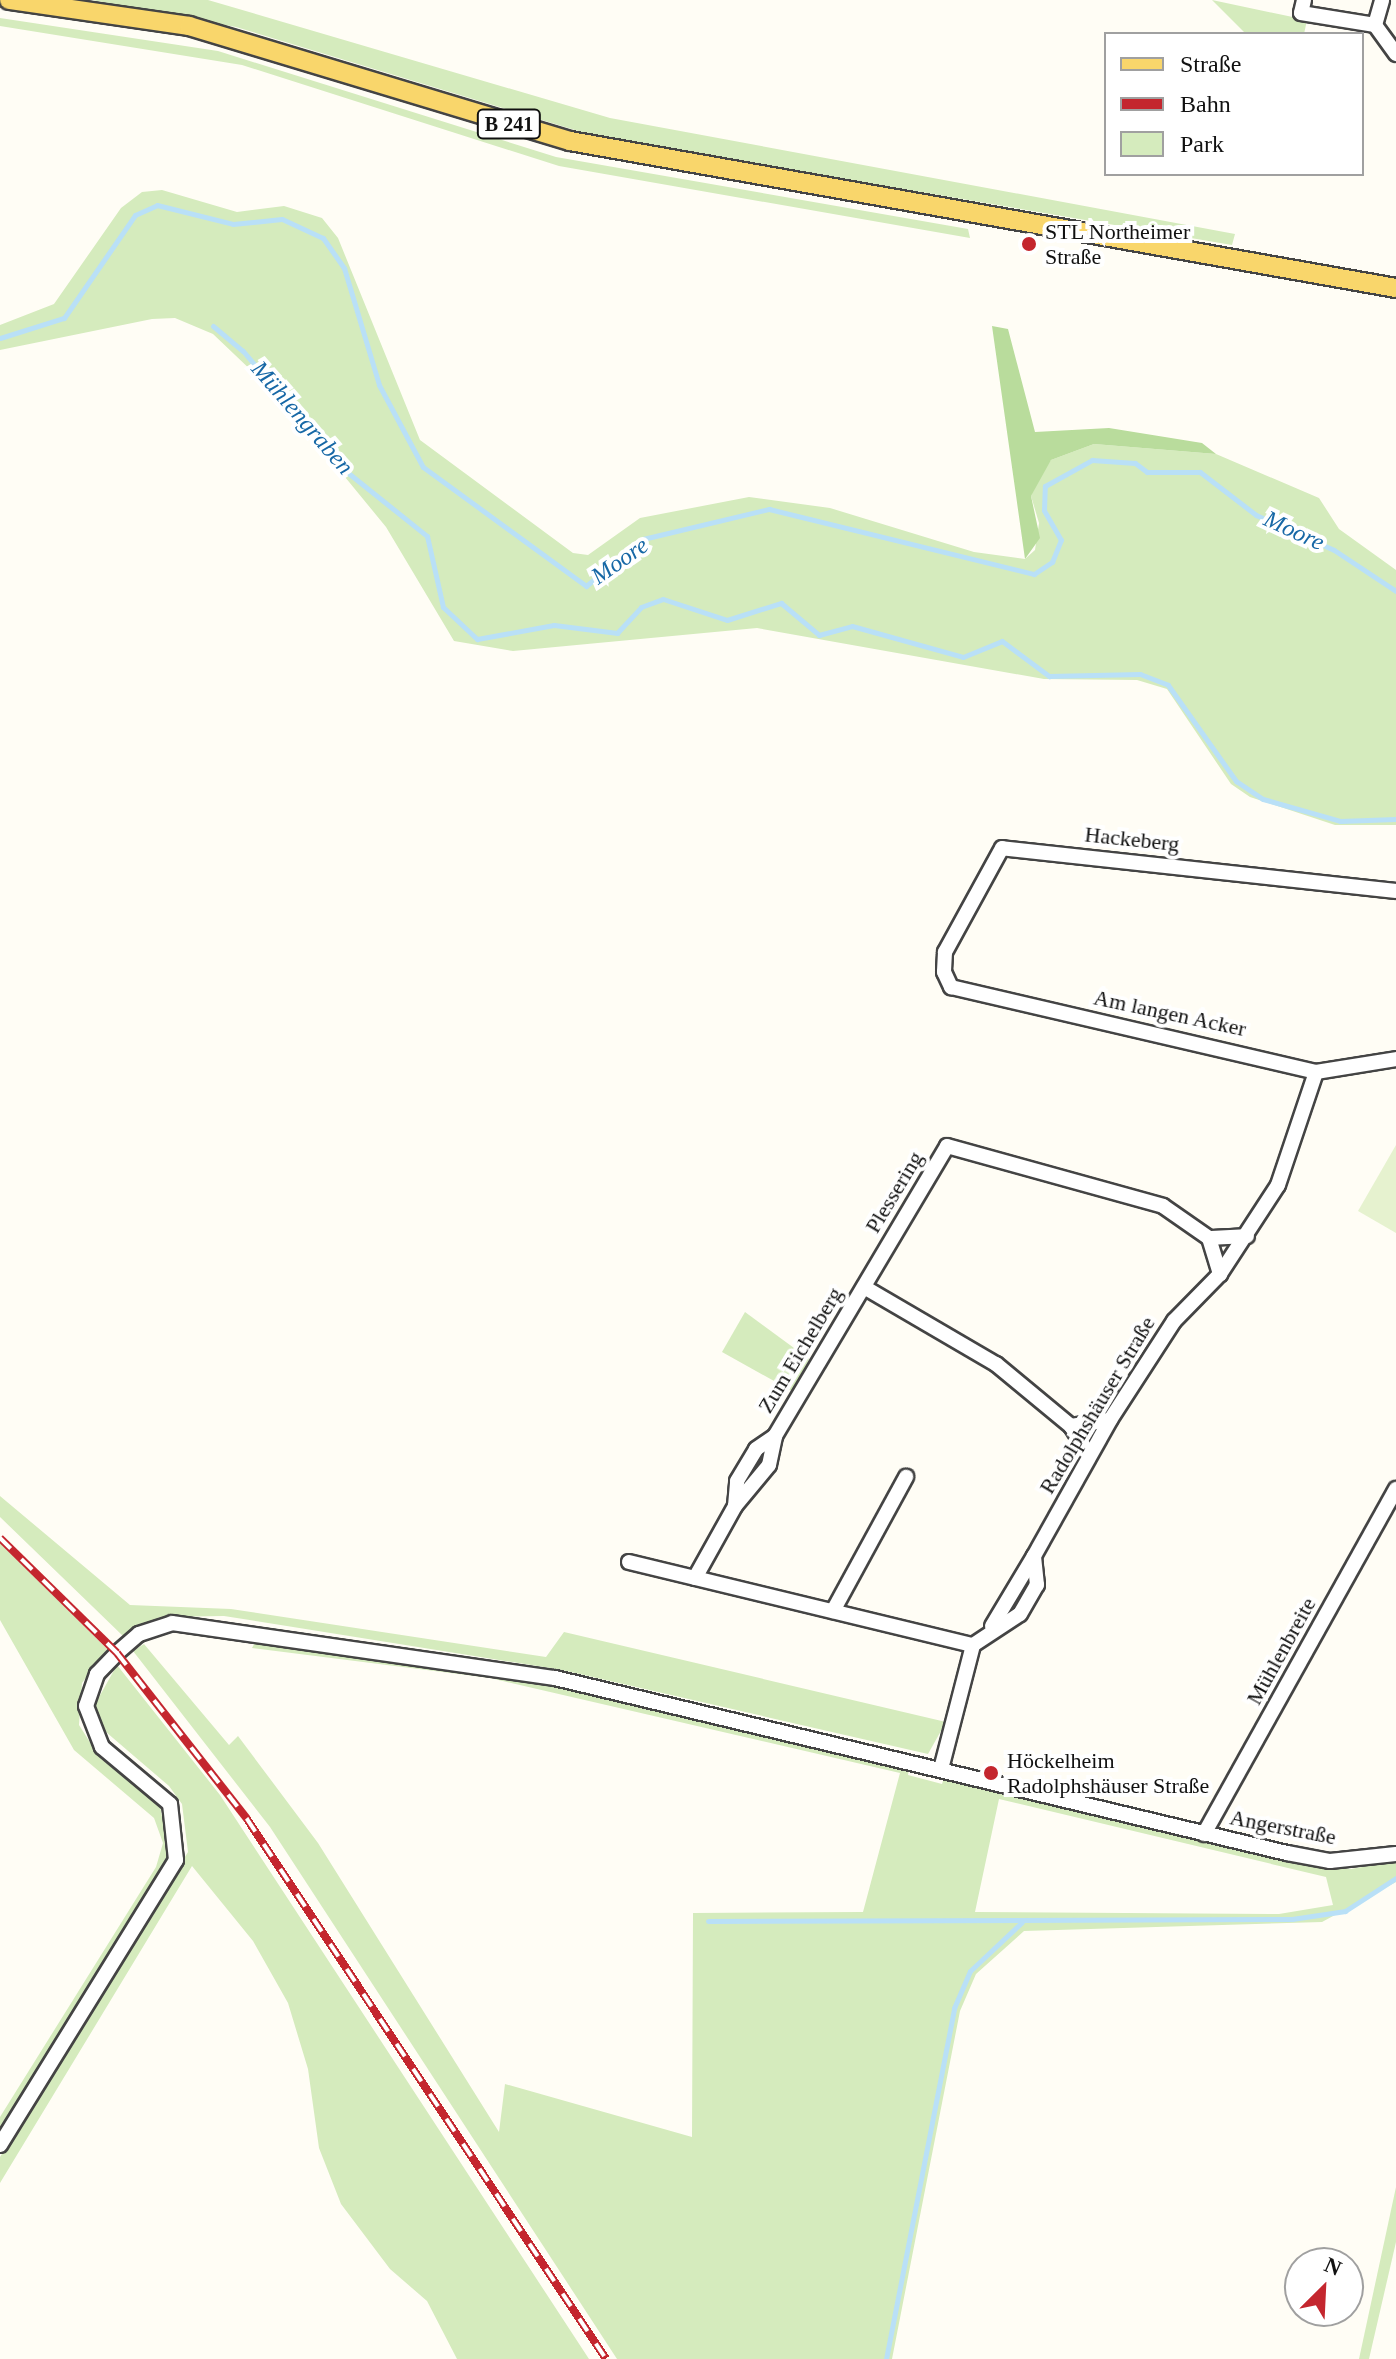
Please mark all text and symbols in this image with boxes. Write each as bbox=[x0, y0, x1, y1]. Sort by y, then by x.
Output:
legend bbox=[1104, 32, 1364, 176]
text: Straße bbox=[1180, 51, 1241, 77]
text: Bahn bbox=[1180, 91, 1231, 117]
road number: B 241 bbox=[475, 108, 543, 140]
text: Park bbox=[1180, 131, 1224, 157]
place label: STL Northeimer Straße bbox=[1045, 218, 1191, 270]
marker: STL Northeimer Straße bbox=[1020, 235, 1038, 253]
water label: Mühlengraben bbox=[245, 355, 359, 481]
water label: Moore bbox=[1259, 505, 1329, 557]
water label: Moore bbox=[586, 531, 654, 591]
street label: Hackeberg bbox=[1083, 821, 1181, 857]
street label: Am langen Acker bbox=[1091, 984, 1249, 1042]
street label: Plessering bbox=[859, 1146, 929, 1238]
street label: Zum Eichelberg bbox=[752, 1282, 848, 1418]
street label: Radolphshäuser Straße bbox=[1034, 1312, 1160, 1498]
street label: Mühlenbreite bbox=[1241, 1593, 1321, 1709]
place label: Höckelheim Radolphshäuser Straße bbox=[1007, 1747, 1209, 1798]
marker: Höckelheim Radolphshäuser Straße bbox=[982, 1764, 1000, 1782]
street label: Angerstraße bbox=[1228, 1804, 1338, 1850]
north arrow bbox=[1284, 2247, 1364, 2327]
text: N bbox=[1321, 2252, 1345, 2281]

